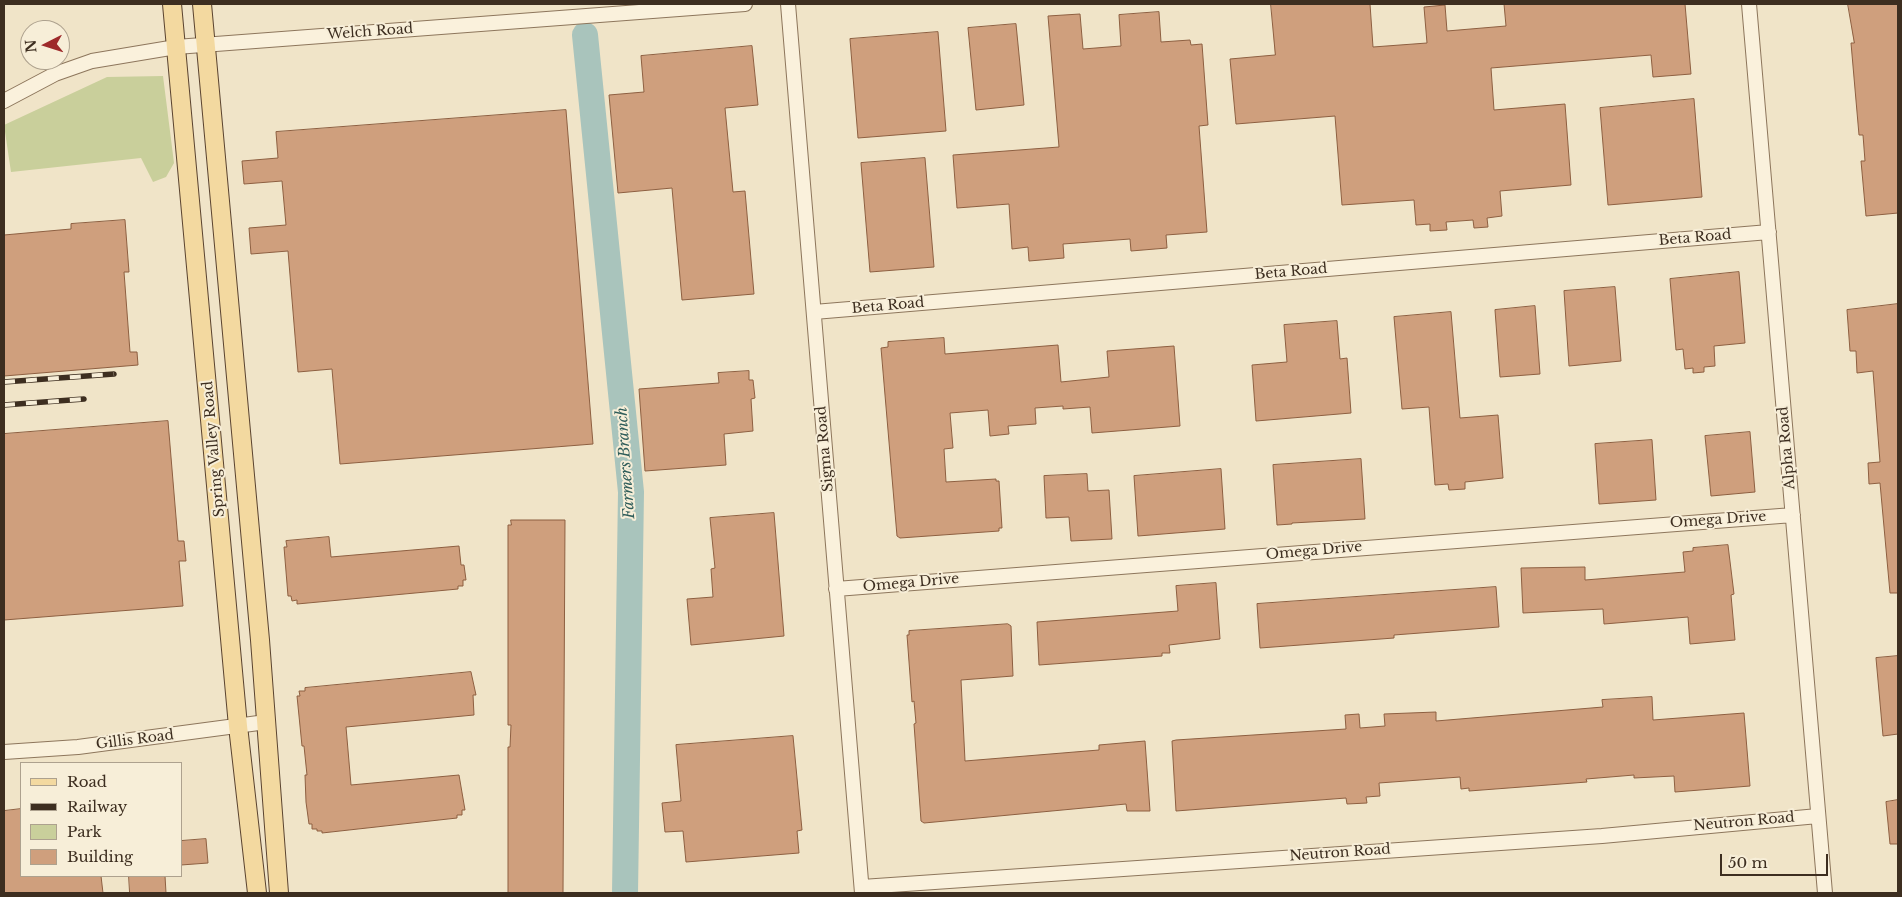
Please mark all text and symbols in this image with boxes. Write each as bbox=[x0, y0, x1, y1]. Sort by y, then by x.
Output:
north arrow bbox=[20, 20, 70, 70]
street label: Welch Road bbox=[326, 21, 414, 43]
text: N bbox=[22, 39, 41, 54]
street label: Beta Road bbox=[1658, 226, 1732, 250]
street label: Beta Road bbox=[1254, 260, 1328, 284]
street label: Beta Road bbox=[851, 294, 925, 318]
street label: Spring Valley Road bbox=[200, 380, 228, 518]
street label: Sigma Road bbox=[813, 405, 837, 493]
water label: Farmers Branch bbox=[613, 406, 639, 520]
street label: Alpha Road bbox=[1775, 406, 1799, 490]
street label: Omega Drive bbox=[1669, 508, 1767, 532]
street label: Omega Drive bbox=[1265, 538, 1363, 564]
street label: Omega Drive bbox=[862, 570, 960, 596]
street label: Gillis Road bbox=[95, 727, 175, 753]
legend bbox=[20, 762, 182, 877]
text: Road bbox=[67, 772, 107, 791]
text: Railway bbox=[67, 797, 127, 816]
street label: Neutron Road bbox=[1693, 809, 1795, 835]
text: Park bbox=[67, 822, 102, 841]
street label: Neutron Road bbox=[1289, 841, 1391, 865]
scale bar bbox=[1722, 844, 1830, 876]
text: Building bbox=[67, 847, 133, 866]
text: 50 m bbox=[1728, 853, 1768, 872]

